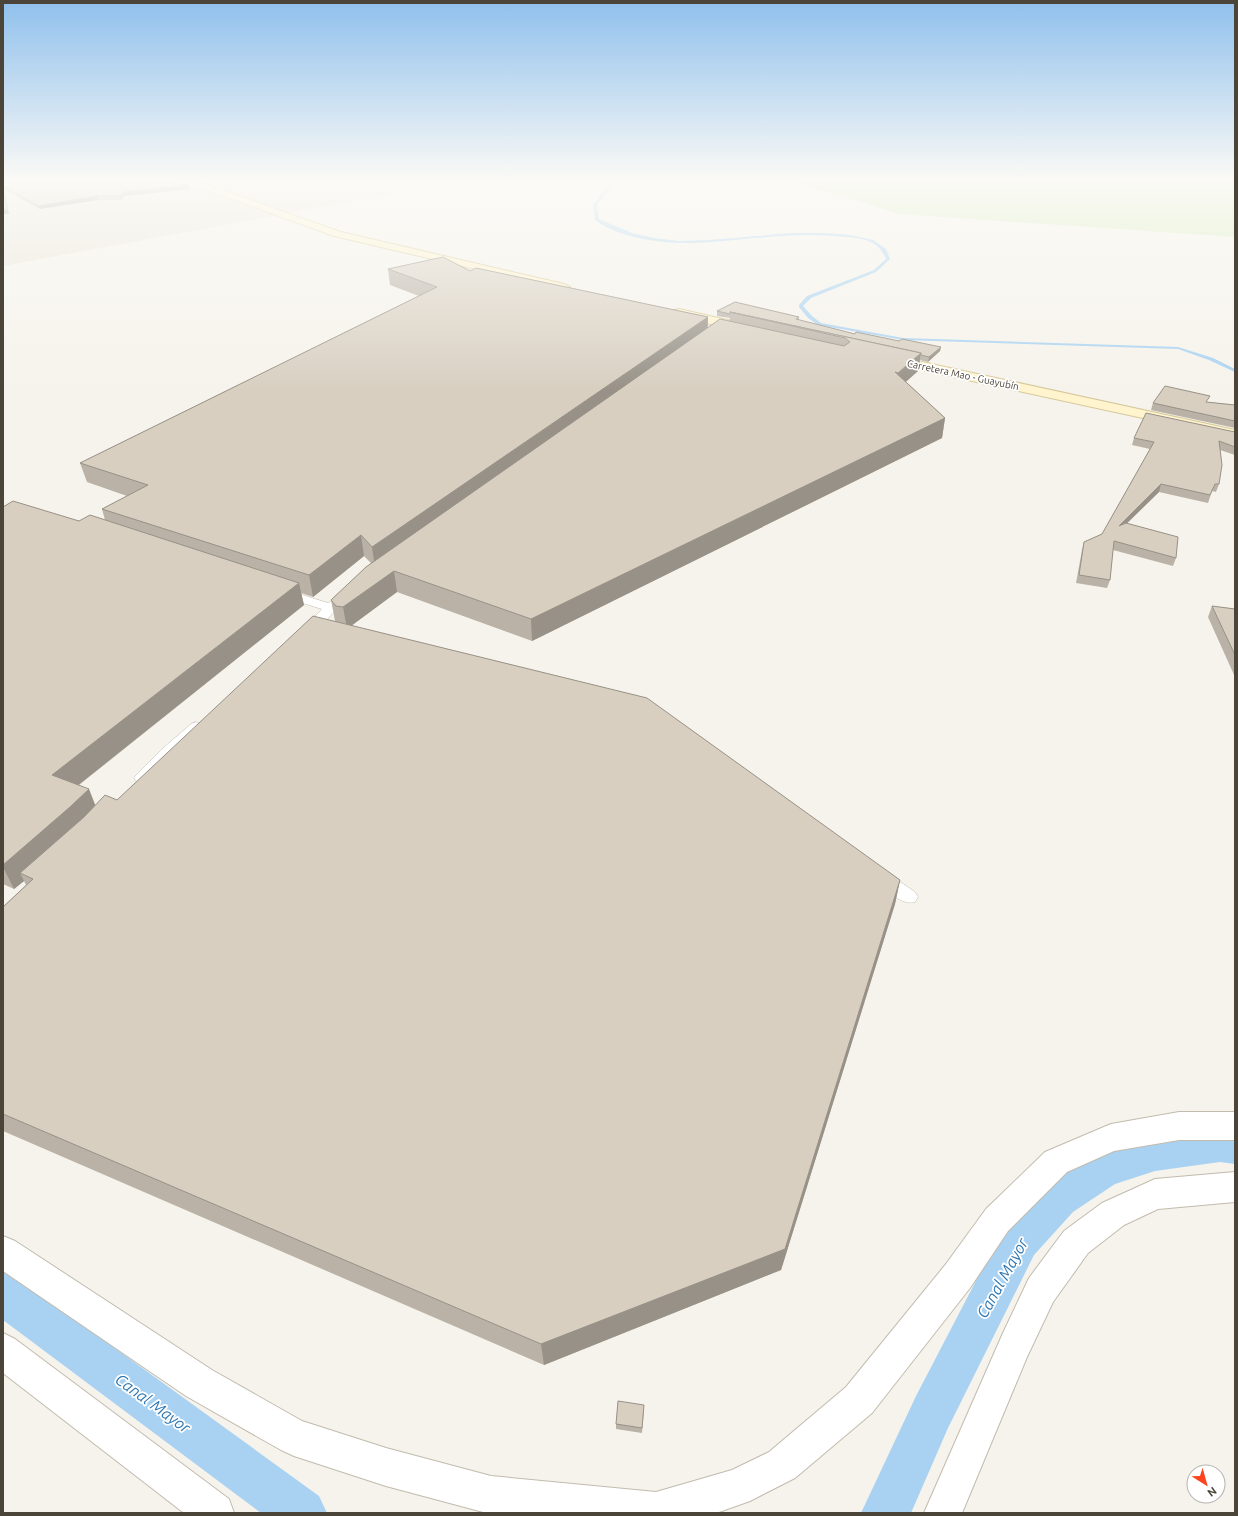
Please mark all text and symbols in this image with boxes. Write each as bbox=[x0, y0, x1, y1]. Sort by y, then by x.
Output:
street label: Carretera Mao - Guayubín bbox=[906, 358, 1020, 392]
water label: Canal Mayor bbox=[973, 1234, 1032, 1321]
water label: Canal Mayor bbox=[112, 1370, 195, 1437]
north arrow bbox=[1186, 1464, 1226, 1504]
text: N bbox=[1205, 1485, 1219, 1499]

